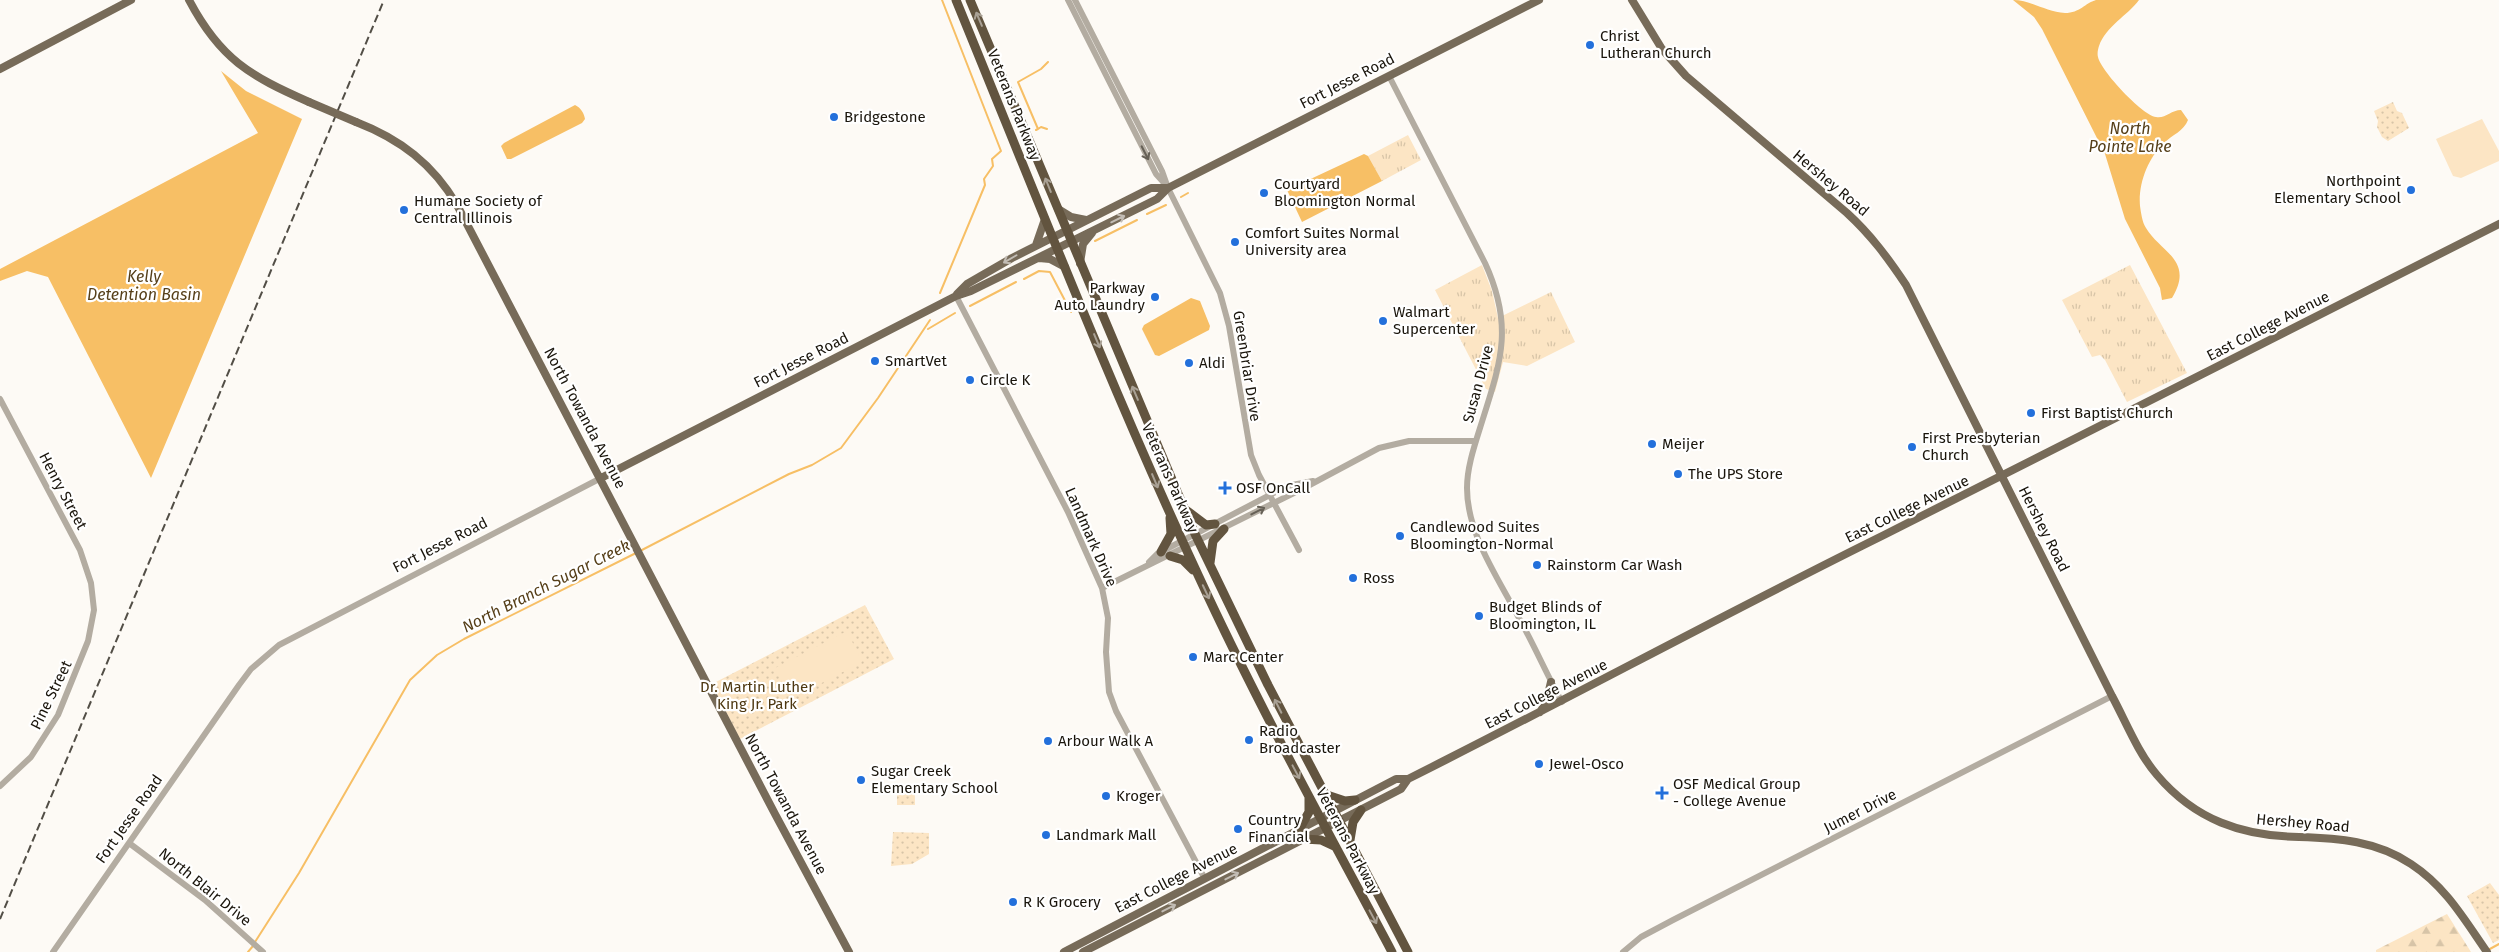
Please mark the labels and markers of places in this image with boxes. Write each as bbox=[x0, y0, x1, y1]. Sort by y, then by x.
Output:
place label: Christ Lutheran Church bbox=[1600, 27, 1712, 62]
marker: Christ Lutheran Church bbox=[1584, 39, 1596, 51]
place label: Bridgestone bbox=[844, 108, 926, 126]
marker: Bridgestone bbox=[828, 111, 840, 123]
place label: Northpoint Elementary School bbox=[2274, 172, 2402, 207]
place label: Courtyard Bloomington Normal bbox=[1274, 175, 1416, 210]
marker: Northpoint Elementary School bbox=[2405, 184, 2417, 196]
marker: Courtyard Bloomington Normal bbox=[1258, 187, 1270, 199]
place label: Humane Society of Central Illinois bbox=[414, 192, 543, 227]
marker: Humane Society of Central Illinois bbox=[398, 204, 410, 216]
place label: Comfort Suites Normal University area bbox=[1245, 224, 1400, 259]
marker: Comfort Suites Normal University area bbox=[1229, 236, 1241, 248]
place label: Parkway Auto Laundry bbox=[1055, 279, 1146, 314]
marker: Parkway Auto Laundry bbox=[1149, 291, 1161, 303]
place label: Walmart Supercenter bbox=[1393, 303, 1476, 338]
marker: Walmart Supercenter bbox=[1377, 315, 1389, 327]
place label: SmartVet bbox=[885, 352, 948, 370]
place label: Aldi bbox=[1199, 354, 1225, 372]
marker: SmartVet bbox=[869, 355, 881, 367]
marker: Aldi bbox=[1183, 357, 1195, 369]
place label: Circle K bbox=[980, 371, 1031, 389]
marker: Circle K bbox=[964, 374, 976, 386]
place label: First Baptist Church bbox=[2041, 404, 2173, 422]
marker: First Baptist Church bbox=[2025, 407, 2037, 419]
place label: First Presbyterian Church bbox=[1922, 429, 2041, 464]
place label: Meijer bbox=[1662, 435, 1704, 453]
marker: Meijer bbox=[1646, 438, 1658, 450]
marker: First Presbyterian Church bbox=[1906, 441, 1918, 453]
place label: The UPS Store bbox=[1688, 465, 1783, 483]
marker: The UPS Store bbox=[1672, 468, 1684, 480]
place label: OSF OnCall bbox=[1236, 479, 1311, 497]
marker: OSF OnCall bbox=[1218, 481, 1232, 495]
place label: Candlewood Suites Bloomington-Normal bbox=[1410, 518, 1554, 553]
marker: Candlewood Suites Bloomington-Normal bbox=[1394, 530, 1406, 542]
place label: Rainstorm Car Wash bbox=[1547, 556, 1683, 574]
marker: Rainstorm Car Wash bbox=[1531, 559, 1543, 571]
place label: Ross bbox=[1363, 569, 1394, 587]
marker: Ross bbox=[1347, 572, 1359, 584]
place label: Budget Blinds of Bloomington, IL bbox=[1489, 598, 1602, 633]
marker: Budget Blinds of Bloomington, IL bbox=[1473, 610, 1485, 622]
place label: Marc Center bbox=[1203, 648, 1284, 666]
marker: Marc Center bbox=[1187, 651, 1199, 663]
place label: Radio Broadcaster bbox=[1259, 722, 1341, 757]
place label: Arbour Walk A bbox=[1058, 732, 1154, 750]
marker: Radio Broadcaster bbox=[1243, 734, 1255, 746]
marker: Arbour Walk A bbox=[1042, 735, 1054, 747]
place label: Jewel-Osco bbox=[1549, 755, 1624, 773]
marker: Jewel-Osco bbox=[1533, 758, 1545, 770]
place label: Sugar Creek Elementary School bbox=[871, 762, 999, 797]
marker: Sugar Creek Elementary School bbox=[855, 774, 867, 786]
place label: OSF Medical Group - College Avenue bbox=[1673, 775, 1801, 810]
marker: OSF Medical Group - College Avenue bbox=[1655, 786, 1669, 800]
place label: Kroger bbox=[1116, 787, 1161, 805]
marker: Kroger bbox=[1100, 790, 1112, 802]
place label: Country Financial bbox=[1248, 811, 1309, 846]
marker: Country Financial bbox=[1232, 823, 1244, 835]
place label: Landmark Mall bbox=[1056, 826, 1157, 844]
marker: Landmark Mall bbox=[1040, 829, 1052, 841]
place label: R K Grocery bbox=[1023, 893, 1101, 911]
marker: R K Grocery bbox=[1007, 896, 1019, 908]

